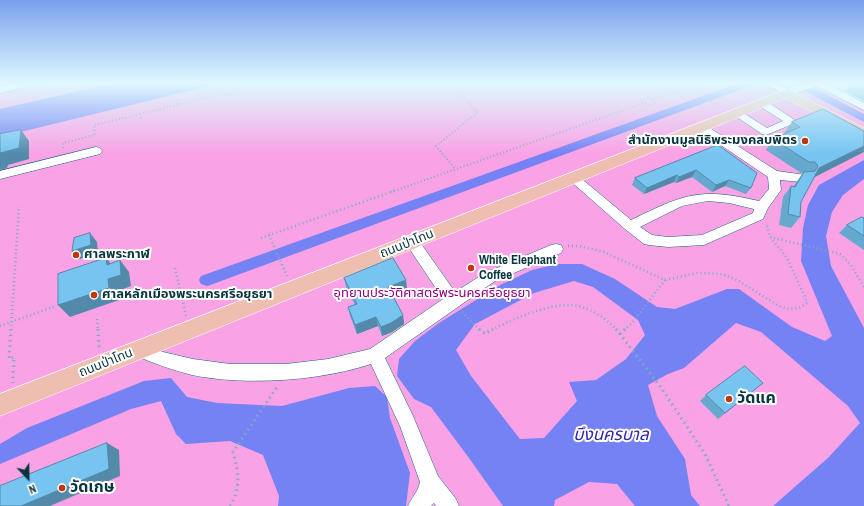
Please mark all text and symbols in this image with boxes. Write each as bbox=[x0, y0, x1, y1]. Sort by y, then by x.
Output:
place label: สำนักงานมูลนิธิพระมงคลบพิตร bbox=[628, 133, 797, 149]
marker: สำนักงานมูลนิธิพระมงคลบพิตร bbox=[800, 136, 810, 146]
street label: ถนนป่าโทน bbox=[378, 226, 436, 262]
place label: ศาลพระกาฬ bbox=[84, 247, 150, 263]
marker: ศาลพระกาฬ bbox=[71, 250, 81, 260]
place label: White Elephant Coffee bbox=[479, 253, 556, 284]
marker: White Elephant Coffee bbox=[466, 263, 476, 273]
park label: อุทยานประวัติศาสตร์พระนครศรีอยุธยา bbox=[334, 286, 530, 302]
place label: ศาลหลักเมืองพระนครศรีอยุธยา bbox=[102, 287, 272, 303]
marker: ศาลหลักเมืองพระนครศรีอยุธยา bbox=[89, 290, 99, 300]
street label: ถนนป่าโทน bbox=[77, 345, 135, 381]
place label: วัดแค bbox=[737, 389, 776, 409]
marker: วัดแค bbox=[724, 394, 734, 404]
water label: บึงนครบาล bbox=[573, 425, 649, 445]
north arrow bbox=[8, 458, 48, 498]
place label: วัดเกษ bbox=[70, 478, 115, 498]
text: N bbox=[27, 481, 38, 497]
marker: วัดเกษ bbox=[57, 483, 67, 493]

